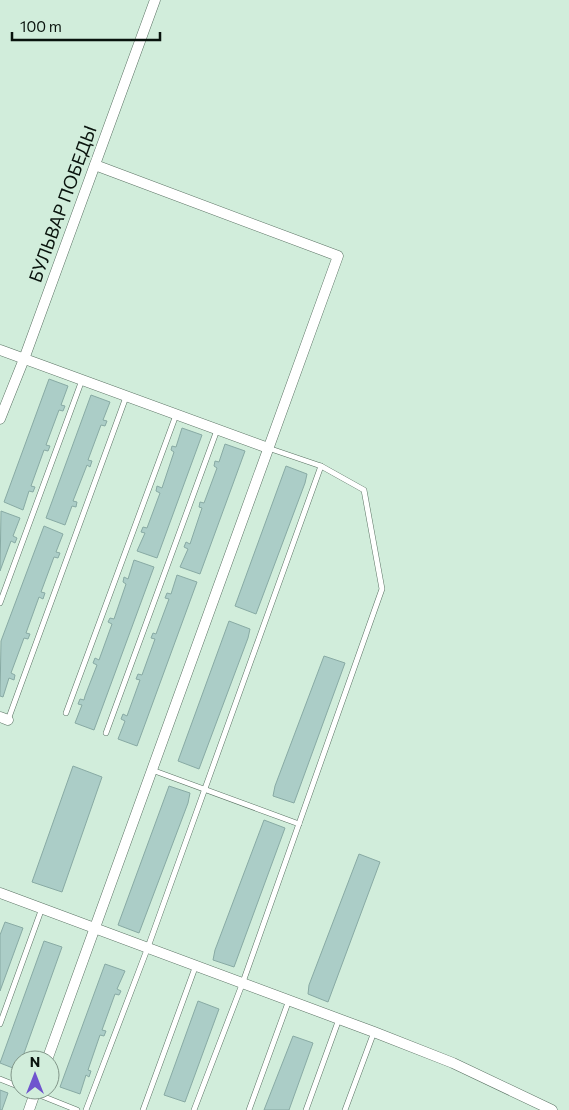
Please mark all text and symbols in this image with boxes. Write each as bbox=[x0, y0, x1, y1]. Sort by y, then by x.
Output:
scale bar bbox=[12, 10, 160, 42]
text: 100 m bbox=[20, 17, 62, 35]
street label: БУЛЬВАР ПОБЕДЫ bbox=[23, 122, 101, 285]
north arrow bbox=[10, 1050, 60, 1100]
text: N bbox=[30, 1053, 40, 1070]

